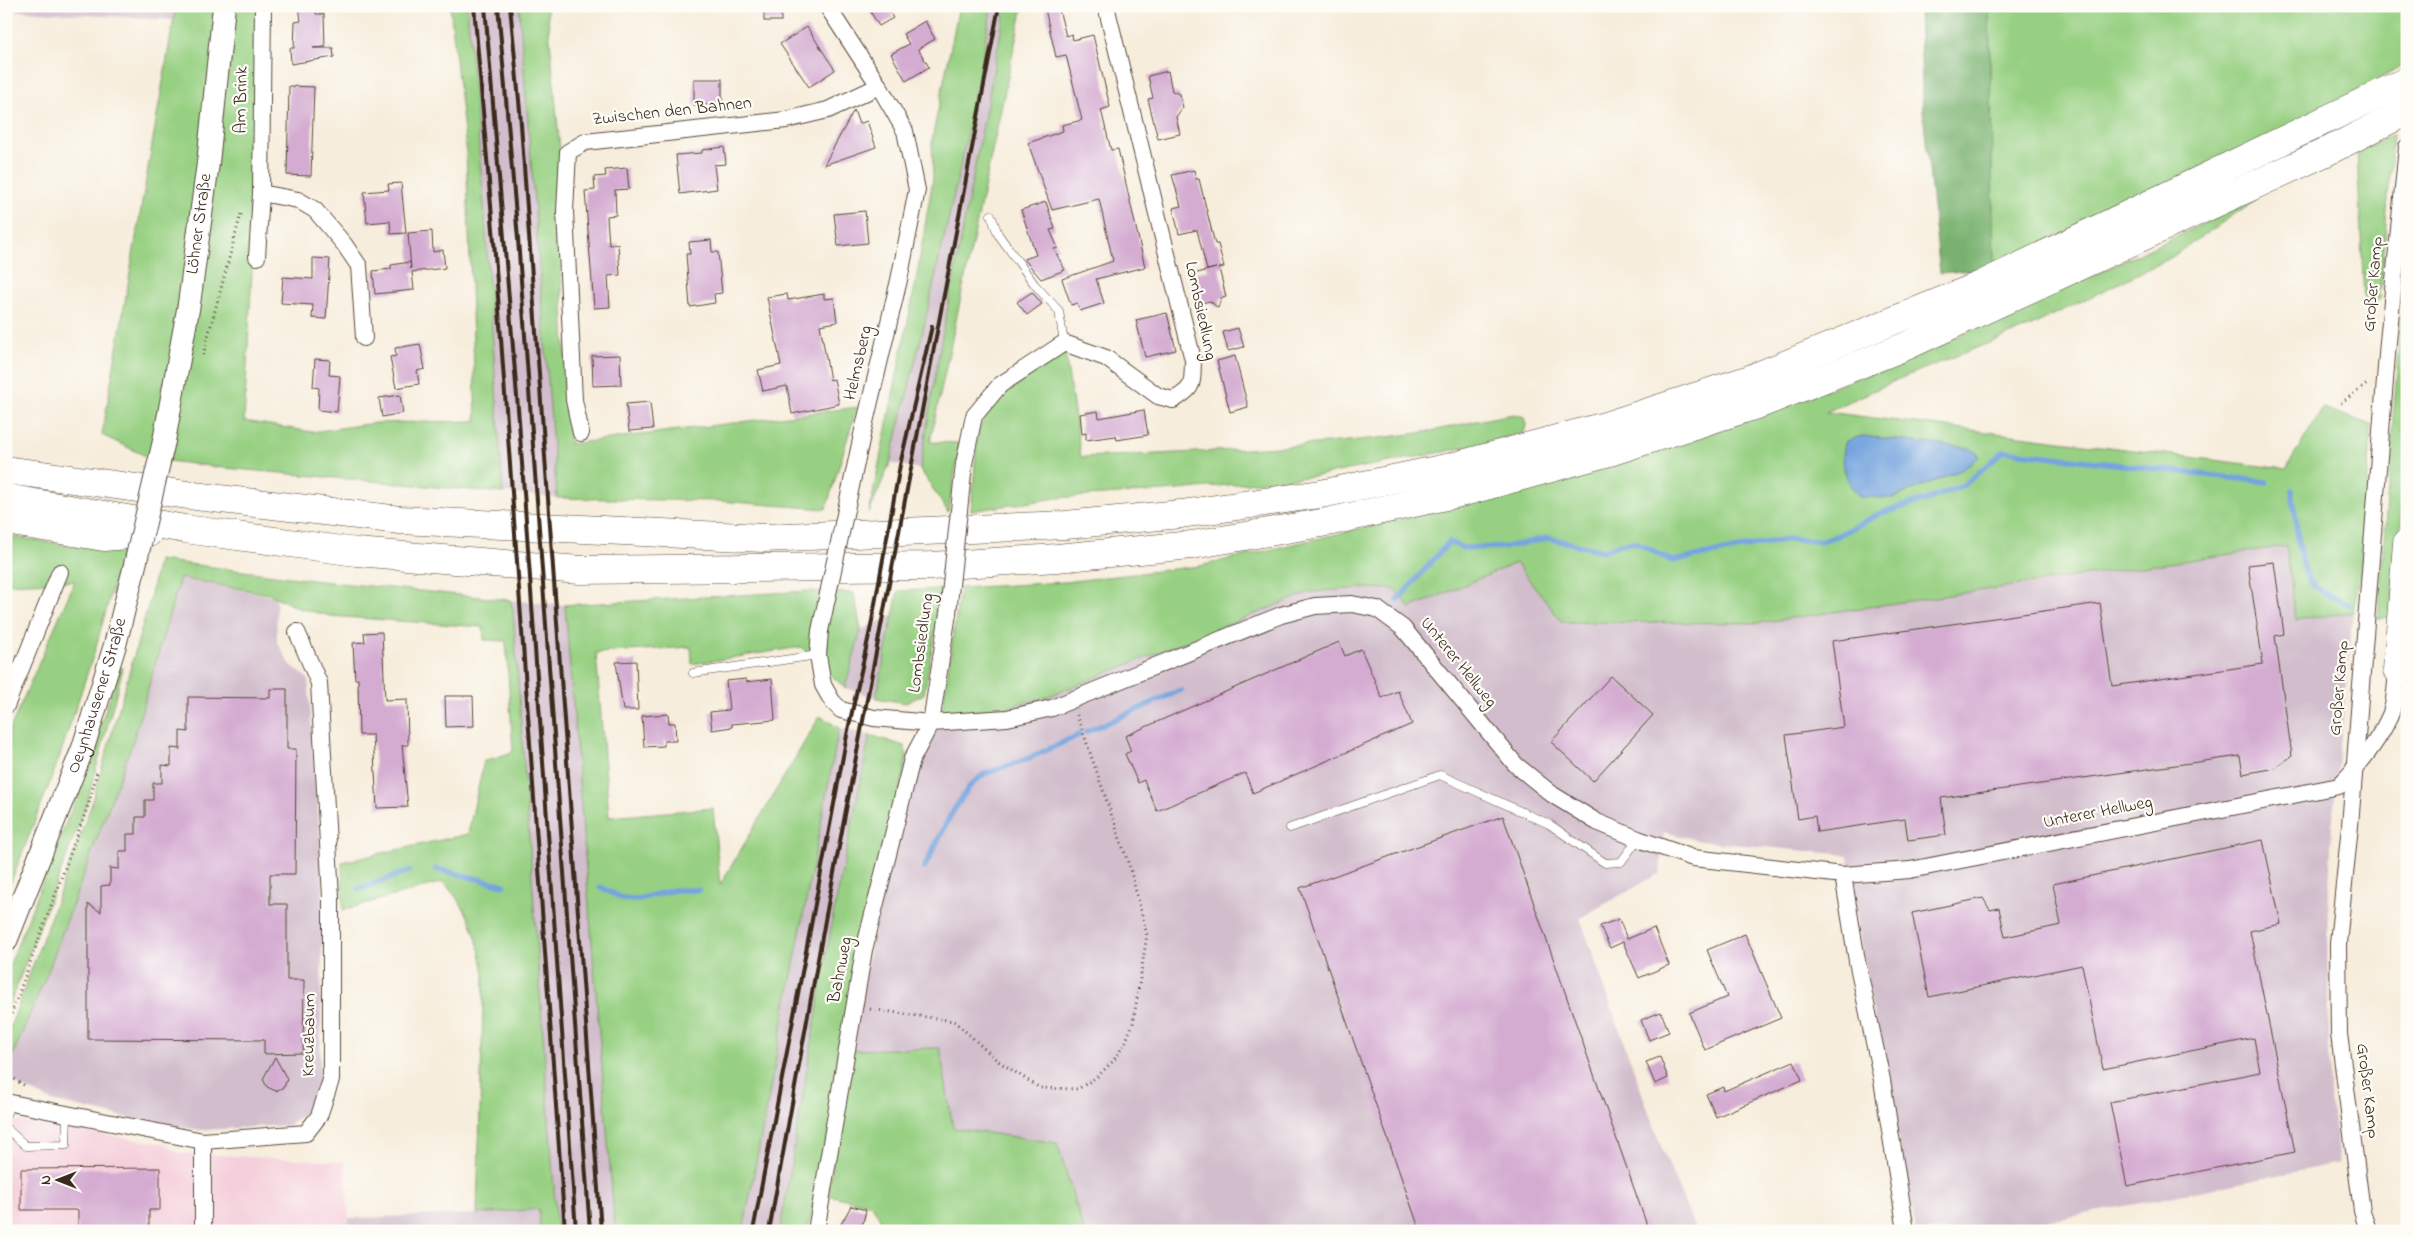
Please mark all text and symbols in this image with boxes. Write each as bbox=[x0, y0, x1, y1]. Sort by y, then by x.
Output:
street label: Am Brink bbox=[228, 66, 256, 134]
street label: Zwischen den Bahnen bbox=[591, 91, 753, 133]
street label: Löhner Straße bbox=[180, 171, 220, 276]
street label: Großer Kamp bbox=[2357, 235, 2391, 333]
street label: Lombsiedlung bbox=[1176, 259, 1223, 363]
street label: Helmsberg bbox=[838, 323, 881, 403]
street label: Lombsiedlung bbox=[902, 592, 943, 695]
street label: Unterer Hellweg bbox=[1412, 612, 1503, 715]
street label: Oeynhausener Straße bbox=[61, 614, 134, 778]
street label: Großer Kamp bbox=[2323, 639, 2357, 737]
street label: Unterer Hellweg bbox=[2041, 790, 2155, 837]
street label: Bahnweg bbox=[822, 935, 861, 1007]
street label: Kreuzbaum bbox=[296, 993, 324, 1077]
street label: Großer Kamp bbox=[2348, 1042, 2386, 1140]
north arrow bbox=[32, 1154, 82, 1204]
text: N bbox=[36, 1175, 57, 1185]

